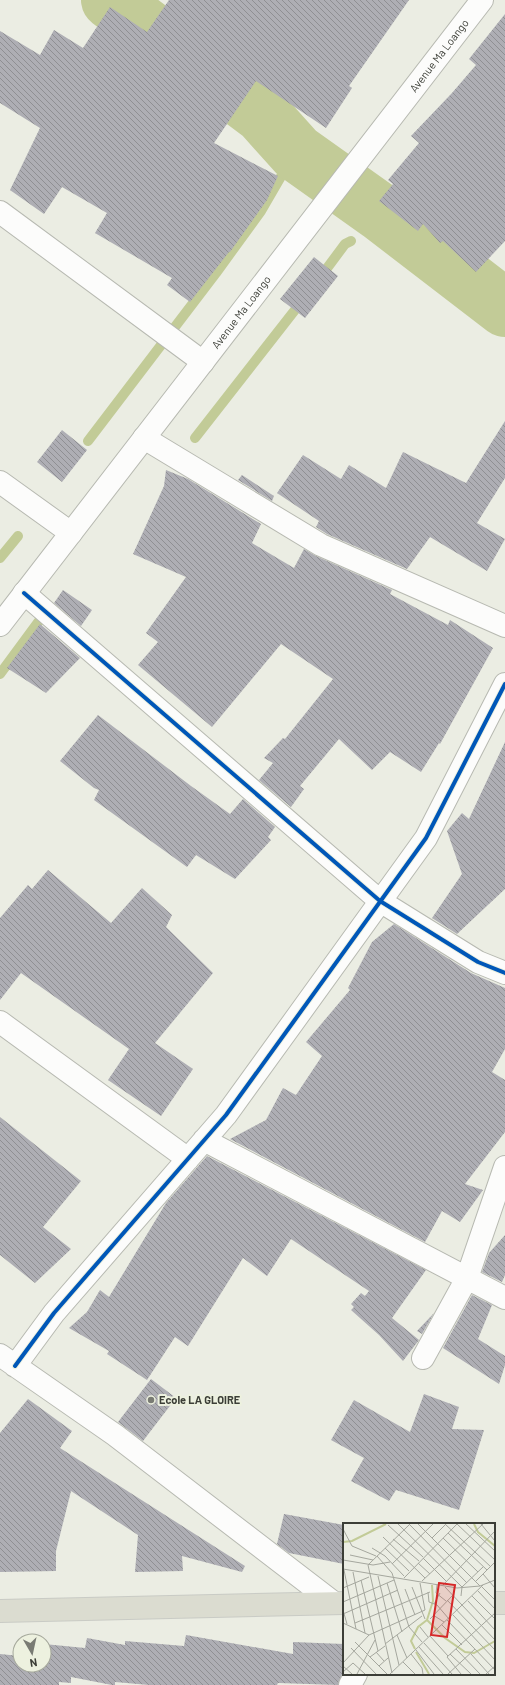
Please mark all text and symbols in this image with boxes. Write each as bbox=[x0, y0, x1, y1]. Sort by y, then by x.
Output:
street label: Avenue Ma Loango bbox=[406, 16, 471, 94]
street label: Avenue Ma Loango bbox=[209, 273, 273, 351]
place label: Ecole LA GLOIRE bbox=[159, 1393, 241, 1406]
marker: Ecole LA GLOIRE bbox=[146, 1395, 156, 1405]
inset map bbox=[343, 1523, 495, 1675]
north arrow bbox=[12, 1633, 52, 1673]
text: N bbox=[29, 1656, 38, 1670]

